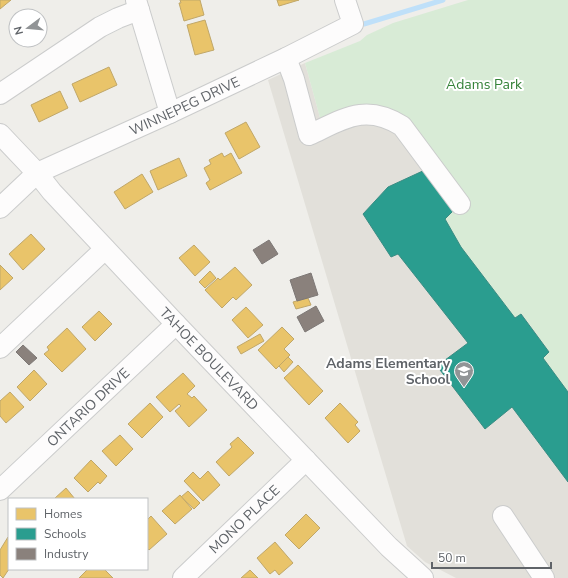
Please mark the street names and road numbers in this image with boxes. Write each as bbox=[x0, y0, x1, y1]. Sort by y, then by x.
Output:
street label: WINNEPEG DRIVE bbox=[126, 72, 243, 140]
street label: TAHOE BOULEVARD bbox=[155, 303, 263, 414]
street label: ONTARIO DRIVE bbox=[43, 363, 134, 451]
street label: MONO PLACE bbox=[205, 481, 284, 558]

